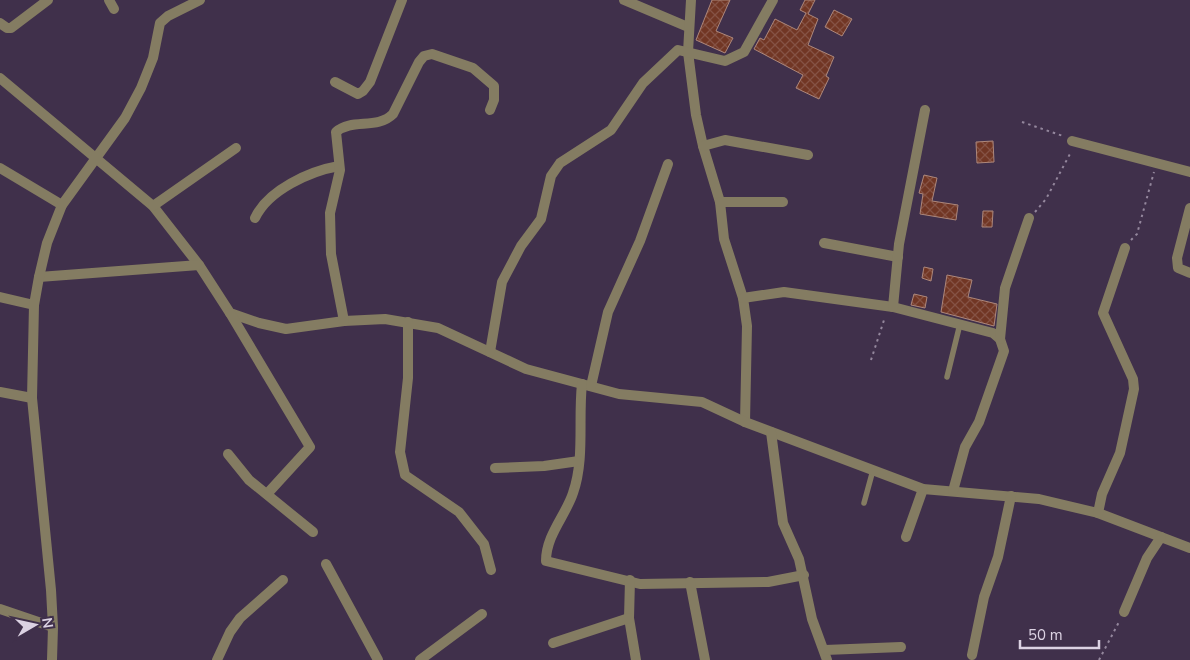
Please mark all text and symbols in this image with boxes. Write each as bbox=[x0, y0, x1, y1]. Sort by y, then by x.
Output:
north arrow bbox=[10, 600, 60, 650]
text: N bbox=[37, 616, 58, 630]
scale bar bbox=[1020, 618, 1099, 650]
text: 50 m bbox=[1028, 625, 1063, 645]

